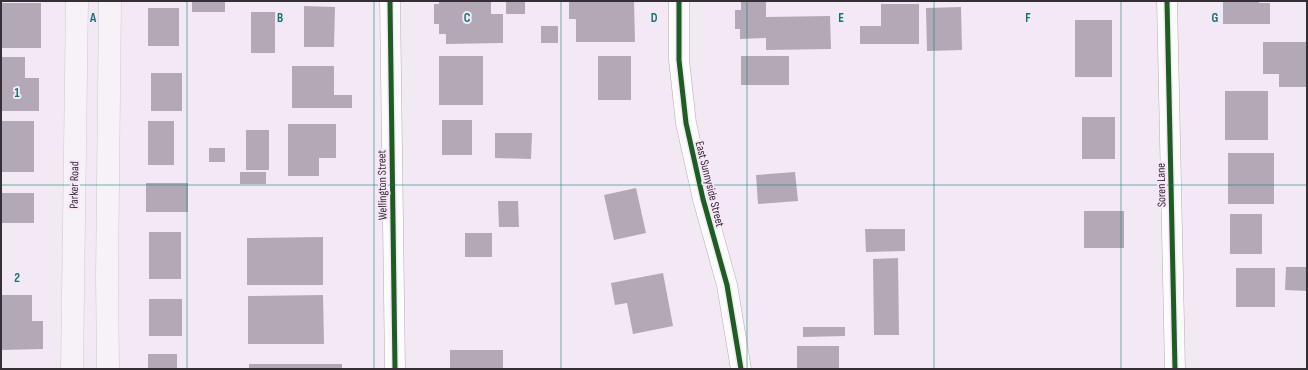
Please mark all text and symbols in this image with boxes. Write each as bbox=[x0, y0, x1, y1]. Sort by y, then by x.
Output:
text: A bbox=[89, 10, 97, 26]
text: B bbox=[277, 10, 283, 26]
text: C bbox=[464, 10, 471, 26]
text: D bbox=[651, 10, 658, 26]
text: E bbox=[838, 10, 844, 26]
text: F bbox=[1025, 10, 1031, 26]
text: G bbox=[1212, 10, 1219, 26]
text: 1 bbox=[14, 85, 20, 101]
street label: East Sunnyside Street bbox=[692, 140, 728, 229]
street label: Wellington Street bbox=[374, 149, 391, 220]
street label: Parker Road bbox=[67, 161, 82, 209]
street label: Soren Lane bbox=[1154, 163, 1169, 207]
text: 2 bbox=[14, 270, 20, 286]

